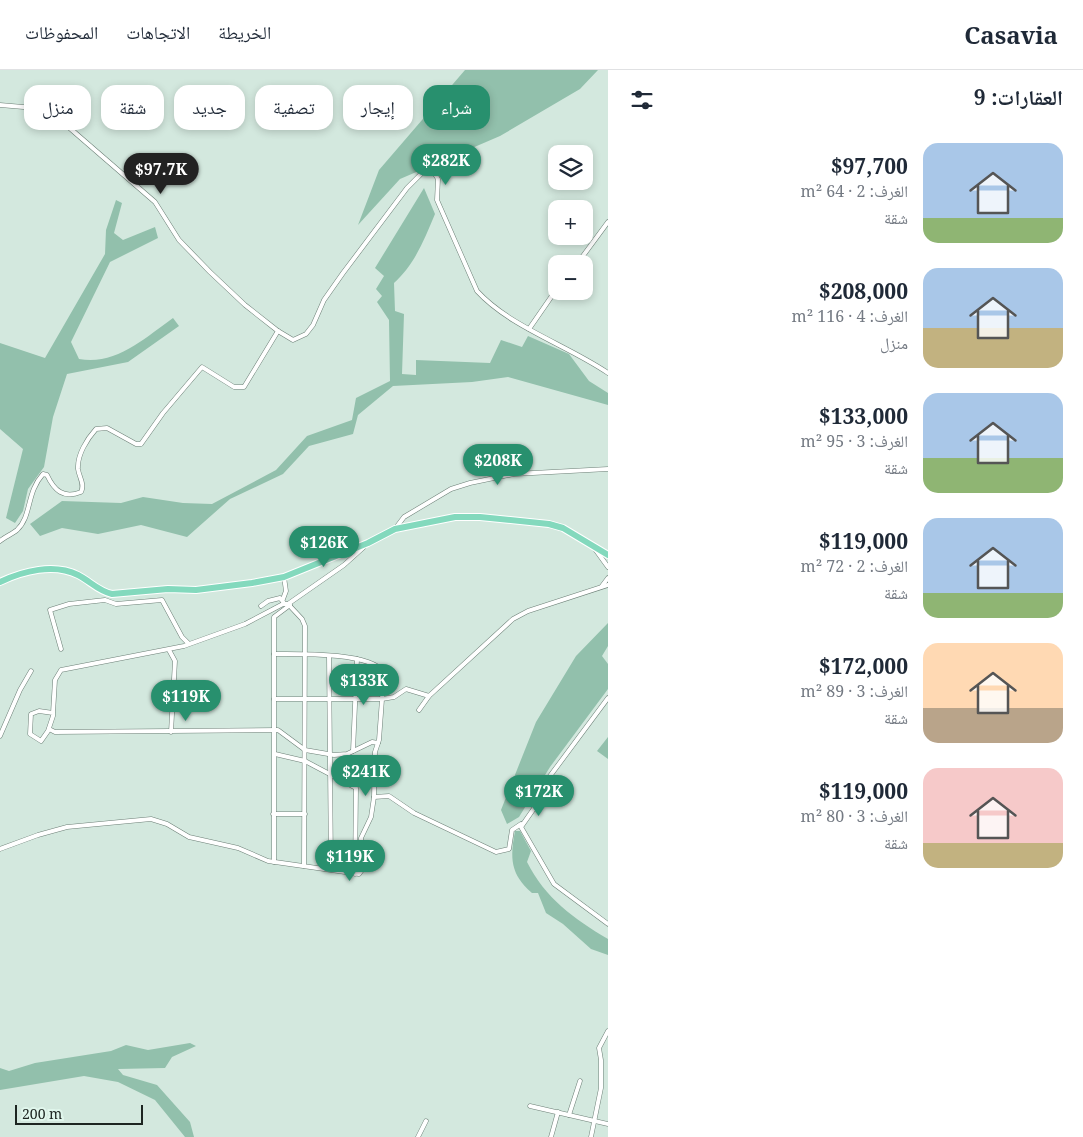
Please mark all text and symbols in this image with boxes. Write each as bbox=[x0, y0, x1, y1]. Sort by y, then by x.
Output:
text: Casavia bbox=[964, 18, 1058, 51]
text: المحفوظات bbox=[25, 20, 98, 44]
text: الاتجاهات bbox=[126, 20, 190, 44]
text: الخريطة bbox=[218, 20, 271, 44]
text: العقارات: 9 bbox=[974, 83, 1063, 111]
chip: منزل bbox=[24, 85, 91, 130]
chip: شقة bbox=[101, 85, 164, 130]
chip: جديد bbox=[174, 85, 245, 130]
chip: تصفية bbox=[255, 85, 333, 130]
chip: إيجار bbox=[343, 85, 413, 130]
chip: شراء bbox=[423, 85, 490, 130]
icon: filters bbox=[628, 86, 656, 114]
pin: $282K bbox=[411, 144, 481, 186]
map controls bbox=[548, 145, 593, 300]
button: layers bbox=[548, 145, 593, 190]
text: $282K bbox=[422, 149, 470, 171]
pin: $97.7K bbox=[120, 152, 202, 195]
text: $97,700 bbox=[831, 152, 908, 180]
text: $97.7K bbox=[135, 158, 187, 180]
icon: home bbox=[963, 163, 1023, 223]
text: الغرف: 2 · 64 m² bbox=[801, 180, 908, 202]
button: + bbox=[548, 200, 593, 245]
text: شقة bbox=[884, 207, 908, 229]
button: − bbox=[548, 255, 593, 300]
text: $208,000 bbox=[819, 277, 908, 305]
icon: home bbox=[963, 288, 1023, 348]
text: الغرف: 4 · 116 m² bbox=[792, 305, 908, 327]
text: منزل bbox=[880, 332, 908, 354]
text: $133,000 bbox=[819, 402, 908, 430]
icon: home bbox=[963, 413, 1023, 473]
text: الغرف: 3 · 95 m² bbox=[801, 430, 908, 452]
pin: $208K bbox=[463, 444, 533, 486]
text: $208K bbox=[474, 449, 522, 471]
text: شقة bbox=[884, 457, 908, 479]
pin: $126K bbox=[289, 526, 359, 568]
text: $119,000 bbox=[819, 527, 908, 555]
text: $126K bbox=[300, 531, 348, 553]
icon: home bbox=[963, 538, 1023, 598]
text: الغرف: 2 · 72 m² bbox=[801, 555, 908, 577]
text: شقة bbox=[884, 582, 908, 604]
text: $172,000 bbox=[819, 652, 908, 680]
icon: home bbox=[963, 663, 1023, 723]
pin: $133K bbox=[329, 664, 399, 706]
text: $133K bbox=[340, 669, 388, 691]
pin: $119K bbox=[151, 680, 221, 722]
text: الغرف: 3 · 89 m² bbox=[801, 680, 908, 702]
text: $119K bbox=[162, 685, 210, 707]
text: شقة bbox=[884, 707, 908, 729]
pin: $241K bbox=[331, 754, 401, 797]
text: $241K bbox=[342, 760, 390, 782]
pin: $172K bbox=[504, 774, 574, 817]
text: $119,000 bbox=[819, 777, 908, 805]
text: $172K bbox=[515, 780, 563, 802]
icon: home bbox=[963, 788, 1023, 848]
text: الغرف: 3 · 80 m² bbox=[801, 805, 908, 827]
text: شقة bbox=[884, 832, 908, 854]
pin: $119K bbox=[315, 840, 385, 882]
text: $119K bbox=[326, 845, 374, 867]
scale bar bbox=[15, 1102, 142, 1125]
text: 200 m bbox=[22, 1104, 62, 1123]

